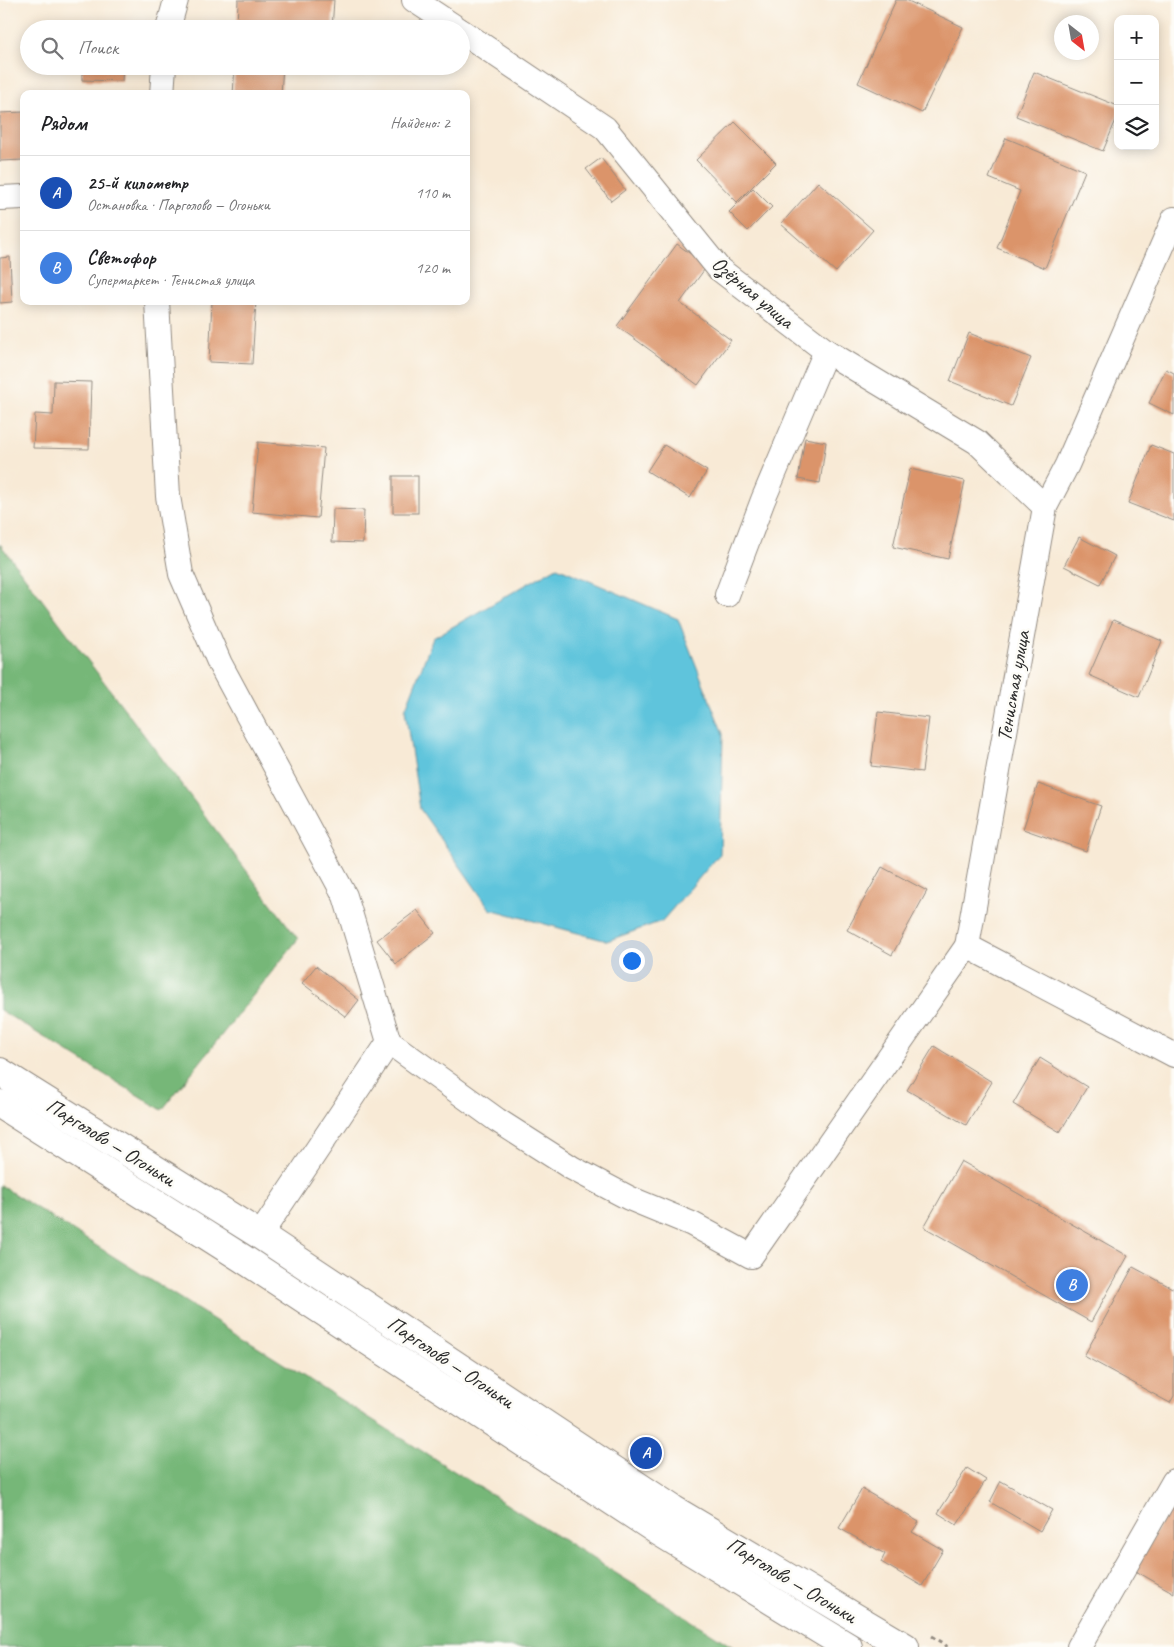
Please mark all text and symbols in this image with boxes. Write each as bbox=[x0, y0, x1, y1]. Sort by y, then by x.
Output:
north arrow bbox=[1054, 15, 1099, 60]
map controls bbox=[1114, 15, 1159, 150]
button: + bbox=[1114, 15, 1159, 60]
search box bbox=[20, 20, 470, 75]
icon: search bbox=[38, 34, 66, 62]
text: Поиск bbox=[78, 36, 118, 60]
button: − bbox=[1114, 60, 1159, 105]
button: layers bbox=[1114, 105, 1159, 150]
text: Рядом bbox=[40, 110, 87, 136]
text: Найдено: 2 bbox=[390, 113, 450, 133]
text: 25-й километр bbox=[87, 171, 188, 195]
text: A bbox=[52, 183, 60, 203]
text: 110 m bbox=[416, 183, 450, 203]
text: Остановка · Парголово — Огоньки bbox=[87, 195, 270, 215]
text: Светофор bbox=[87, 246, 155, 270]
street label: Озёрная улица bbox=[706, 250, 800, 336]
text: B bbox=[52, 258, 60, 278]
text: 120 m bbox=[416, 258, 450, 278]
text: Супермаркет · Тенистая улица bbox=[87, 270, 254, 290]
street label: Тенистая улица bbox=[990, 627, 1036, 743]
your location bbox=[619, 948, 645, 974]
street label: Парголово — Огоньки bbox=[42, 1092, 182, 1193]
pin: B bbox=[1056, 1266, 1088, 1304]
street label: Парголово — Огоньки bbox=[383, 1310, 521, 1415]
pin: A bbox=[630, 1434, 662, 1472]
street label: Парголово — Огоньки bbox=[722, 1531, 863, 1630]

